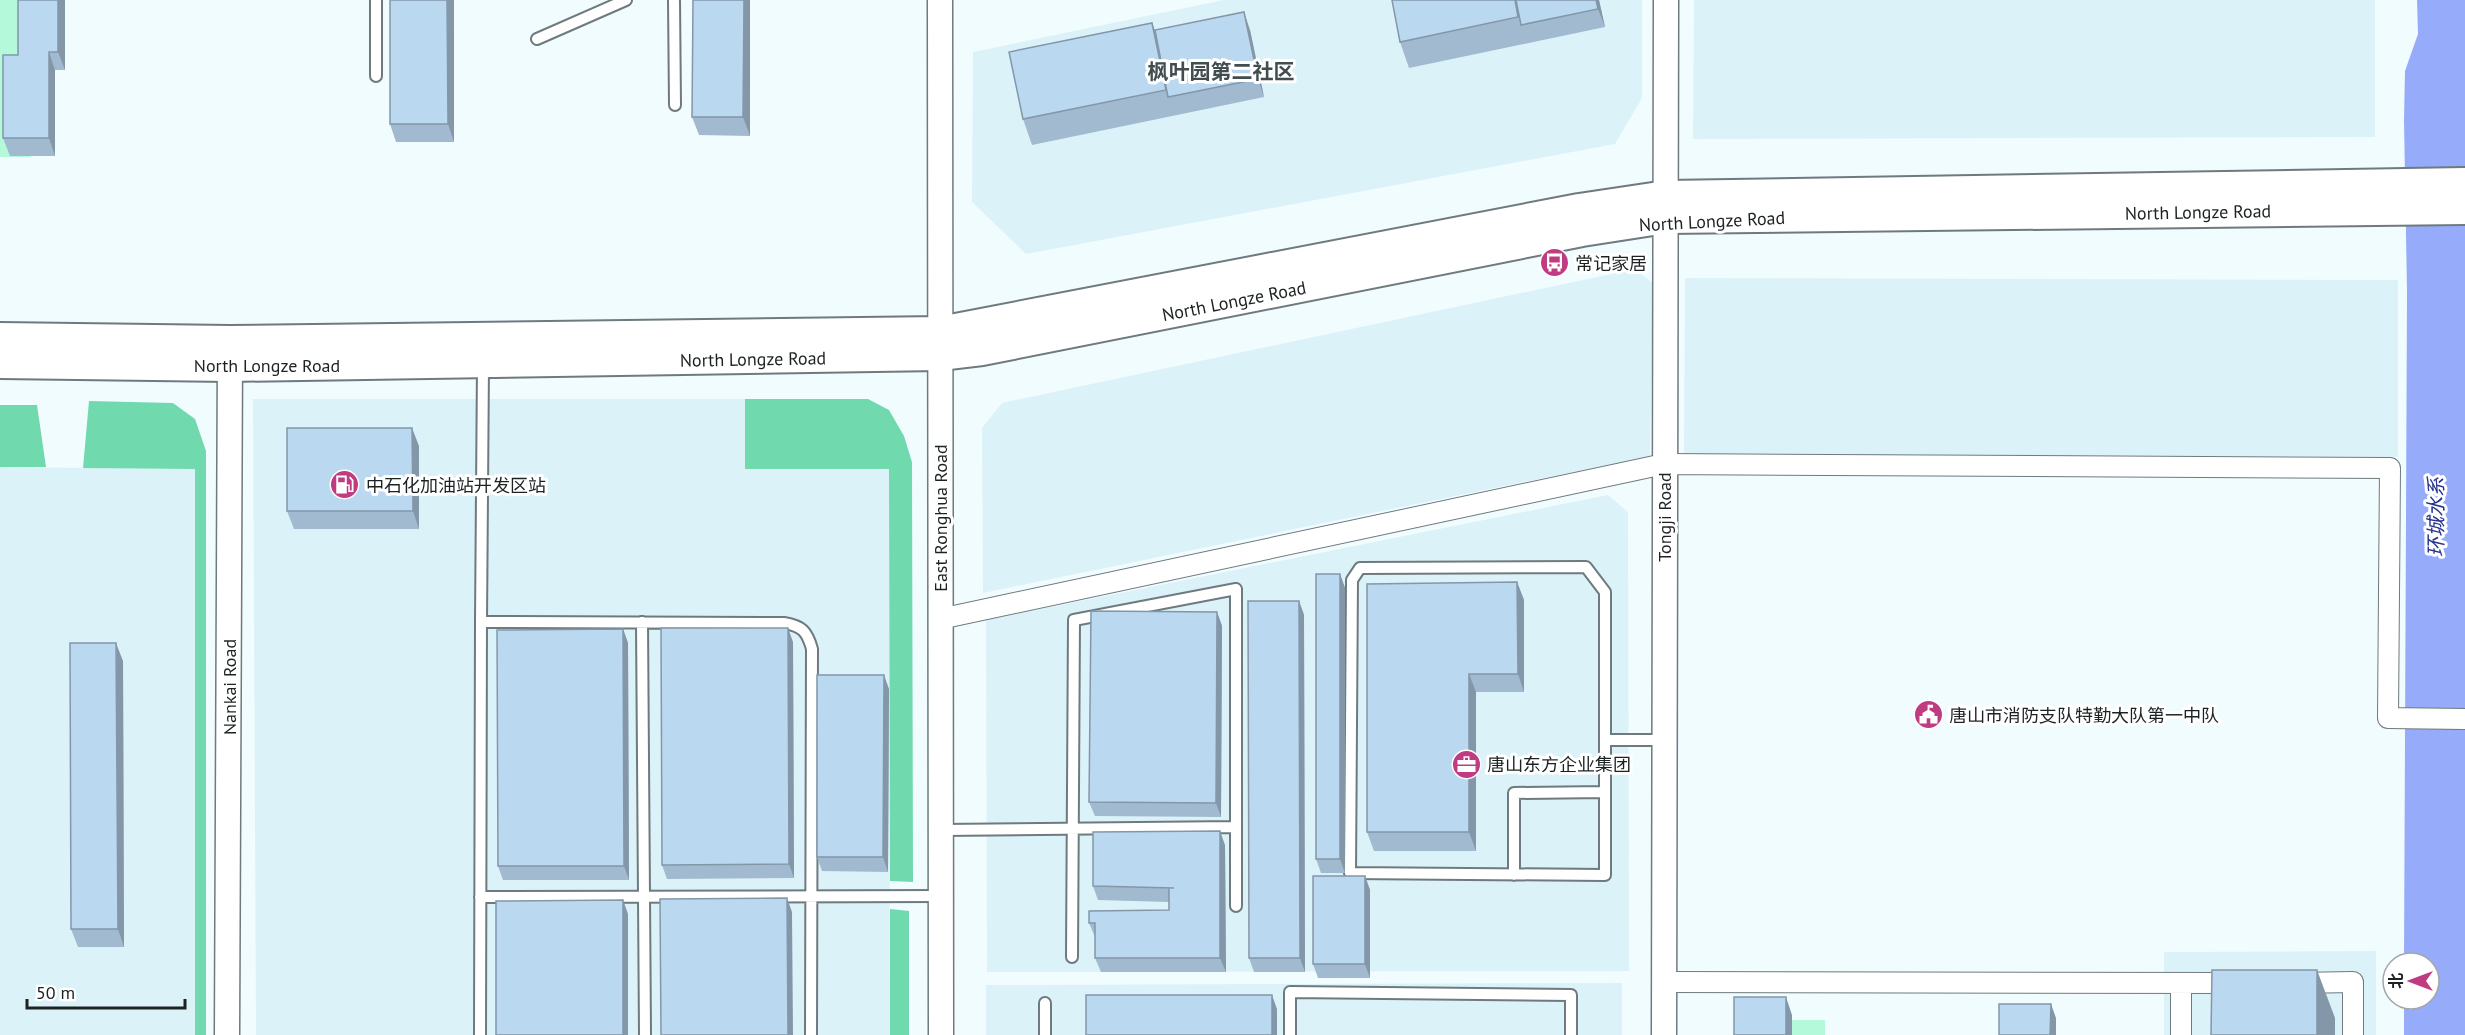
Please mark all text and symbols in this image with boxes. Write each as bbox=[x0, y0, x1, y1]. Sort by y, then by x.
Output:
district label: 枫叶园第二社区 bbox=[1148, 58, 1295, 85]
street label: North Longze Road bbox=[2125, 199, 2271, 225]
street label: North Longze Road bbox=[1638, 206, 1786, 236]
bus stop icon: 常记家居 bbox=[1538, 247, 1570, 279]
place label: 常记家居 bbox=[1575, 252, 1647, 275]
street label: North Longze Road bbox=[1160, 276, 1308, 326]
street label: North Longze Road bbox=[680, 346, 826, 372]
street label: North Longze Road bbox=[194, 354, 340, 377]
street label: East Ronghua Road bbox=[929, 444, 952, 592]
fuel station icon: 中石化加油站开发区站 bbox=[329, 469, 361, 501]
street label: Tongji Road bbox=[1653, 472, 1676, 562]
place label: 中石化加油站开发区站 bbox=[366, 474, 546, 497]
water label: 环城水系 bbox=[2423, 476, 2449, 557]
street label: Nankai Road bbox=[218, 639, 241, 735]
public building icon: 唐山市消防支队特勤大队第一中队 bbox=[1912, 699, 1944, 731]
place label: 唐山市消防支队特勤大队第一中队 bbox=[1949, 704, 2219, 727]
office icon: 唐山东方企业集团 bbox=[1450, 748, 1482, 780]
place label: 唐山东方企业集团 bbox=[1487, 753, 1631, 776]
north arrow bbox=[2381, 951, 2441, 1011]
scale bar bbox=[27, 972, 184, 1010]
text: 北 bbox=[2386, 973, 2406, 989]
text: 50 m bbox=[36, 981, 75, 1004]

